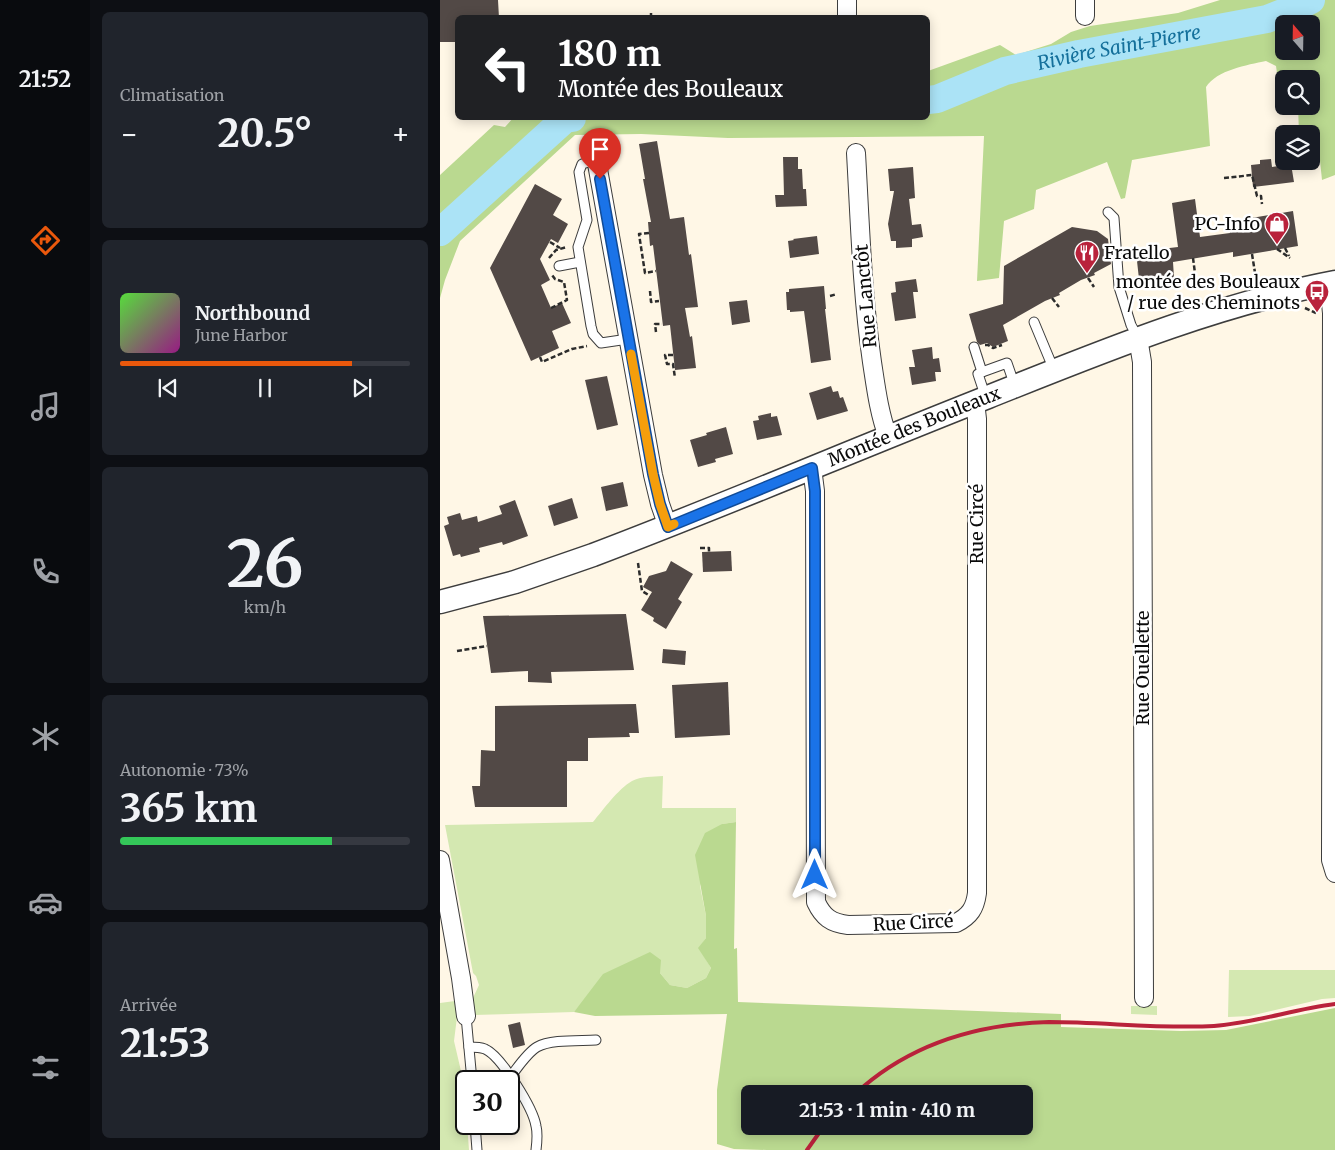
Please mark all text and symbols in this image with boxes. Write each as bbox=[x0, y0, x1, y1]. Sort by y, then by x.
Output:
north arrow bbox=[1275, 15, 1320, 60]
map controls bbox=[1275, 15, 1320, 170]
water label: Rivière Saint-Pierre bbox=[1035, 20, 1203, 75]
text: 180 m bbox=[558, 32, 661, 76]
icon: left bbox=[475, 35, 540, 100]
text: 21:52 bbox=[19, 65, 71, 93]
button: search bbox=[1275, 70, 1320, 115]
text: Montée des Bouleaux bbox=[558, 75, 783, 103]
text: Climatisation bbox=[120, 85, 224, 105]
text: 20.5° bbox=[218, 110, 312, 157]
text: − bbox=[120, 116, 139, 152]
text: + bbox=[391, 116, 410, 152]
button: layers bbox=[1275, 125, 1320, 170]
pin bbox=[579, 128, 621, 179]
icon: arrive bbox=[586, 135, 614, 163]
shop icon: PC-Info bbox=[1264, 211, 1290, 245]
place label: PC-Info bbox=[1194, 212, 1260, 235]
icon: directions bbox=[28, 223, 63, 258]
restaurant icon: Fratello bbox=[1074, 240, 1100, 274]
place label: Fratello bbox=[1104, 241, 1170, 264]
street label: Rue Lanctôt bbox=[850, 243, 881, 349]
place label: montée des Bouleaux / rue des Cheminots bbox=[1116, 270, 1300, 314]
bus stop icon: montée des Bouleaux / rue des Cheminots bbox=[1304, 279, 1330, 313]
text: Northbound bbox=[195, 301, 310, 325]
text: June Harbor bbox=[195, 325, 288, 345]
icon: previous bbox=[154, 374, 182, 402]
icon: pause bbox=[251, 374, 279, 402]
icon: next bbox=[348, 374, 376, 402]
street label: Montée des Bouleaux bbox=[824, 381, 1004, 471]
icon: music bbox=[28, 389, 63, 424]
street label: Rue Circé bbox=[965, 484, 988, 564]
text: 26 bbox=[226, 523, 304, 605]
icon: phone bbox=[28, 554, 63, 589]
text: km/h bbox=[244, 597, 286, 617]
street label: Rue Ouellette bbox=[1131, 611, 1154, 725]
icon: climate bbox=[28, 719, 63, 754]
text: Autonomie · 73% bbox=[120, 760, 249, 780]
text: 365 km bbox=[120, 785, 257, 832]
position arrow bbox=[788, 848, 840, 900]
icon: car bbox=[28, 885, 63, 920]
street label: Rue Circé bbox=[872, 909, 954, 936]
text: Arrivée bbox=[120, 995, 177, 1015]
text: 21:53 bbox=[120, 1020, 210, 1067]
icon: filters bbox=[28, 1050, 63, 1085]
speed limit sign: 30 bbox=[455, 1070, 520, 1135]
text: 21:53 · 1 min · 410 m bbox=[799, 1098, 975, 1122]

